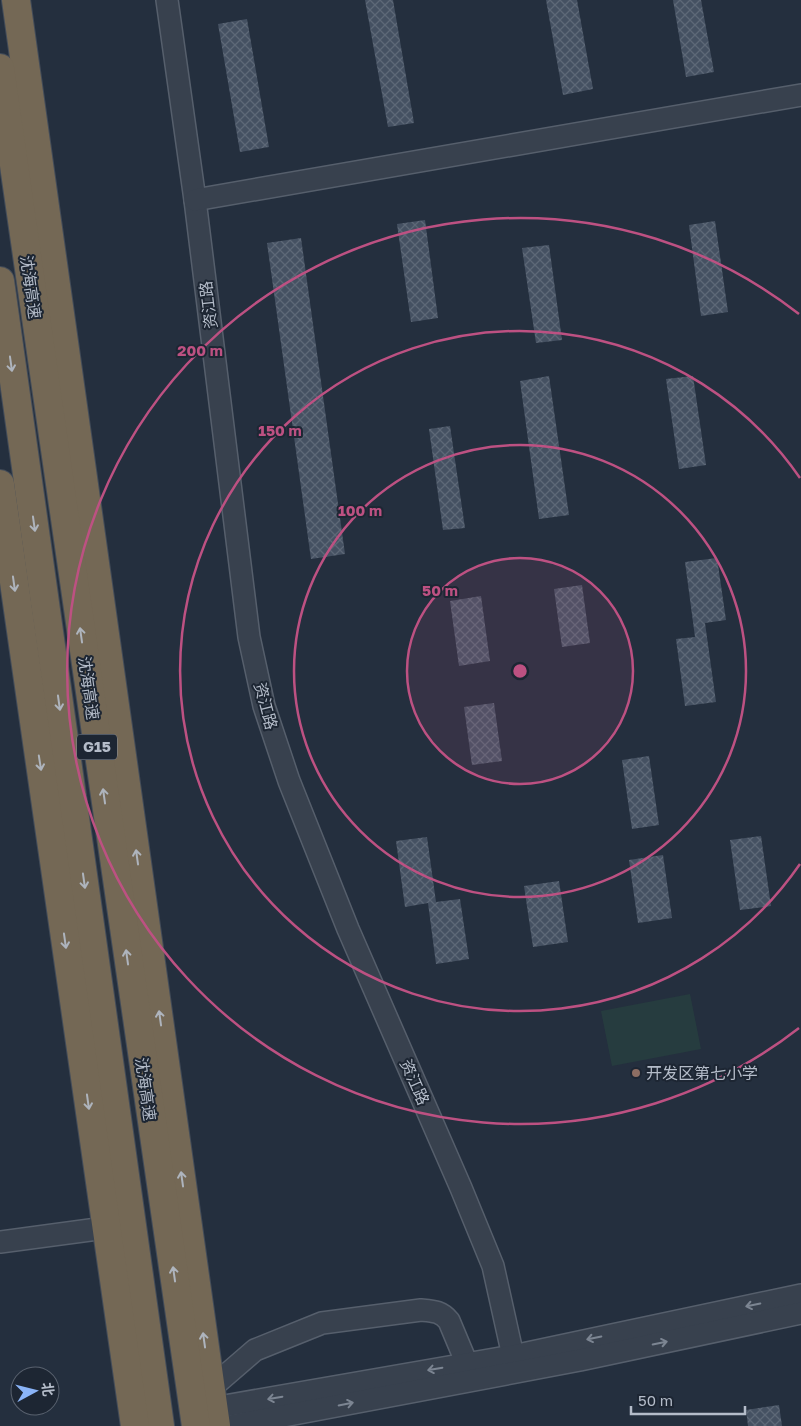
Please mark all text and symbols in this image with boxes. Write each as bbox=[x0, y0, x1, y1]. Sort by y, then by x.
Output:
street label: 沈海高速 bbox=[17, 254, 45, 320]
street label: 资江路 bbox=[195, 280, 221, 330]
text: 200 m bbox=[177, 341, 223, 359]
one-way arrow bbox=[7, 355, 17, 371]
text: 150 m bbox=[258, 421, 302, 439]
text: 100 m bbox=[338, 501, 382, 519]
one-way arrow bbox=[29, 516, 39, 532]
one-way arrow bbox=[9, 576, 19, 592]
text: 50 m bbox=[422, 581, 458, 599]
one-way arrow bbox=[76, 628, 86, 644]
street label: 沈海高速 bbox=[75, 655, 103, 721]
centre of rings bbox=[511, 662, 529, 680]
street label: 资江路 bbox=[250, 680, 282, 732]
one-way arrow bbox=[54, 694, 64, 710]
road number: G15 bbox=[77, 734, 117, 760]
one-way arrow bbox=[35, 754, 45, 770]
one-way arrow bbox=[99, 789, 109, 805]
one-way arrow bbox=[132, 849, 142, 865]
one-way arrow bbox=[79, 873, 89, 889]
one-way arrow bbox=[61, 932, 71, 948]
one-way arrow bbox=[122, 950, 132, 966]
one-way arrow bbox=[154, 1010, 164, 1026]
street label: 沈海高速 bbox=[132, 1056, 160, 1122]
street label: 资江路 bbox=[396, 1056, 434, 1108]
place label: 开发区第七小学 bbox=[646, 1063, 758, 1083]
marker: 开发区第七小学 bbox=[630, 1067, 642, 1079]
one-way arrow bbox=[83, 1093, 93, 1109]
one-way arrow bbox=[176, 1171, 186, 1187]
one-way arrow bbox=[168, 1266, 178, 1282]
one-way arrow bbox=[746, 1301, 762, 1310]
one-way arrow bbox=[199, 1332, 209, 1348]
one-way arrow bbox=[587, 1334, 603, 1344]
one-way arrow bbox=[652, 1338, 668, 1347]
one-way arrow bbox=[427, 1365, 443, 1375]
north arrow bbox=[10, 1366, 60, 1416]
text: 北 bbox=[39, 1381, 58, 1397]
scale bar bbox=[631, 1384, 745, 1416]
text: 50 m bbox=[638, 1391, 673, 1409]
one-way arrow bbox=[267, 1393, 283, 1403]
one-way arrow bbox=[338, 1398, 354, 1408]

